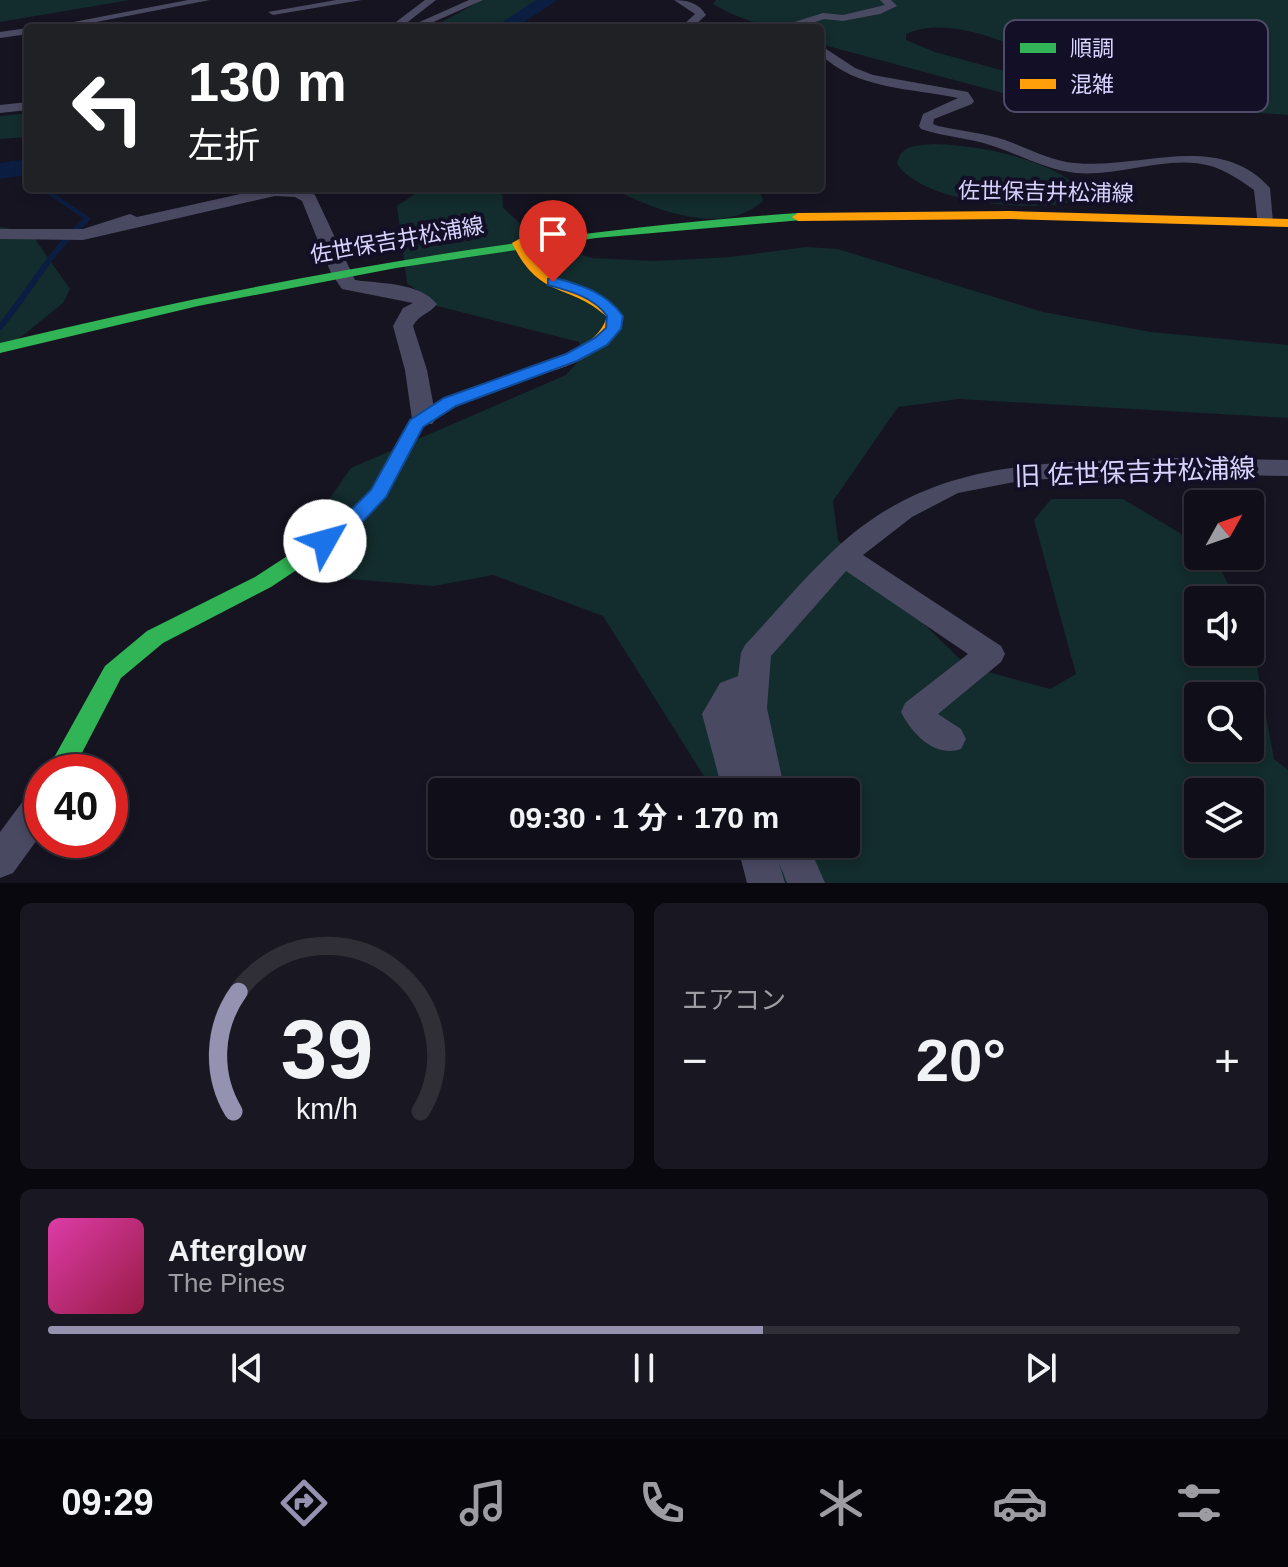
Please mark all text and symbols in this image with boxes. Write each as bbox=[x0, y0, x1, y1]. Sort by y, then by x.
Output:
legend bbox=[1004, 20, 1268, 112]
text: 順調 bbox=[1070, 36, 1114, 61]
text: 130 m bbox=[188, 50, 347, 113]
icon: left bbox=[56, 56, 160, 160]
text: 混雑 bbox=[1070, 72, 1114, 97]
text: 左折 bbox=[188, 125, 260, 166]
street label: 佐世保吉井松浦線 bbox=[958, 178, 1134, 206]
pin bbox=[519, 200, 587, 282]
street label: 佐世保吉井松浦線 bbox=[308, 212, 486, 268]
icon: arrive bbox=[531, 212, 575, 256]
street label: 旧 佐世保吉井松浦線 bbox=[1014, 453, 1256, 491]
north arrow bbox=[1184, 490, 1264, 570]
map controls bbox=[1184, 490, 1264, 858]
position arrow bbox=[283, 499, 367, 583]
button: sound bbox=[1184, 586, 1264, 666]
button: search bbox=[1184, 682, 1264, 762]
speed limit sign: 40 bbox=[24, 754, 128, 858]
button: layers bbox=[1184, 778, 1264, 858]
text: 09:30 · 1 分 · 170 m bbox=[509, 801, 779, 834]
text: エアコン bbox=[682, 985, 786, 1015]
text: 39 bbox=[281, 1003, 373, 1096]
text: 20° bbox=[916, 1027, 1006, 1094]
text: − bbox=[682, 1036, 708, 1085]
text: + bbox=[1214, 1036, 1240, 1085]
text: km/h bbox=[296, 1093, 358, 1125]
text: Afterglow bbox=[168, 1234, 306, 1267]
text: The Pines bbox=[168, 1268, 285, 1298]
icon: previous bbox=[225, 1346, 269, 1390]
icon: pause bbox=[622, 1346, 666, 1390]
icon: next bbox=[1019, 1346, 1063, 1390]
icon: directions bbox=[276, 1475, 332, 1531]
icon: music bbox=[455, 1475, 511, 1531]
icon: phone bbox=[634, 1475, 690, 1531]
icon: climate bbox=[813, 1475, 869, 1531]
icon: car bbox=[992, 1475, 1048, 1531]
icon: filters bbox=[1171, 1475, 1227, 1531]
text: 09:29 bbox=[61, 1482, 154, 1523]

